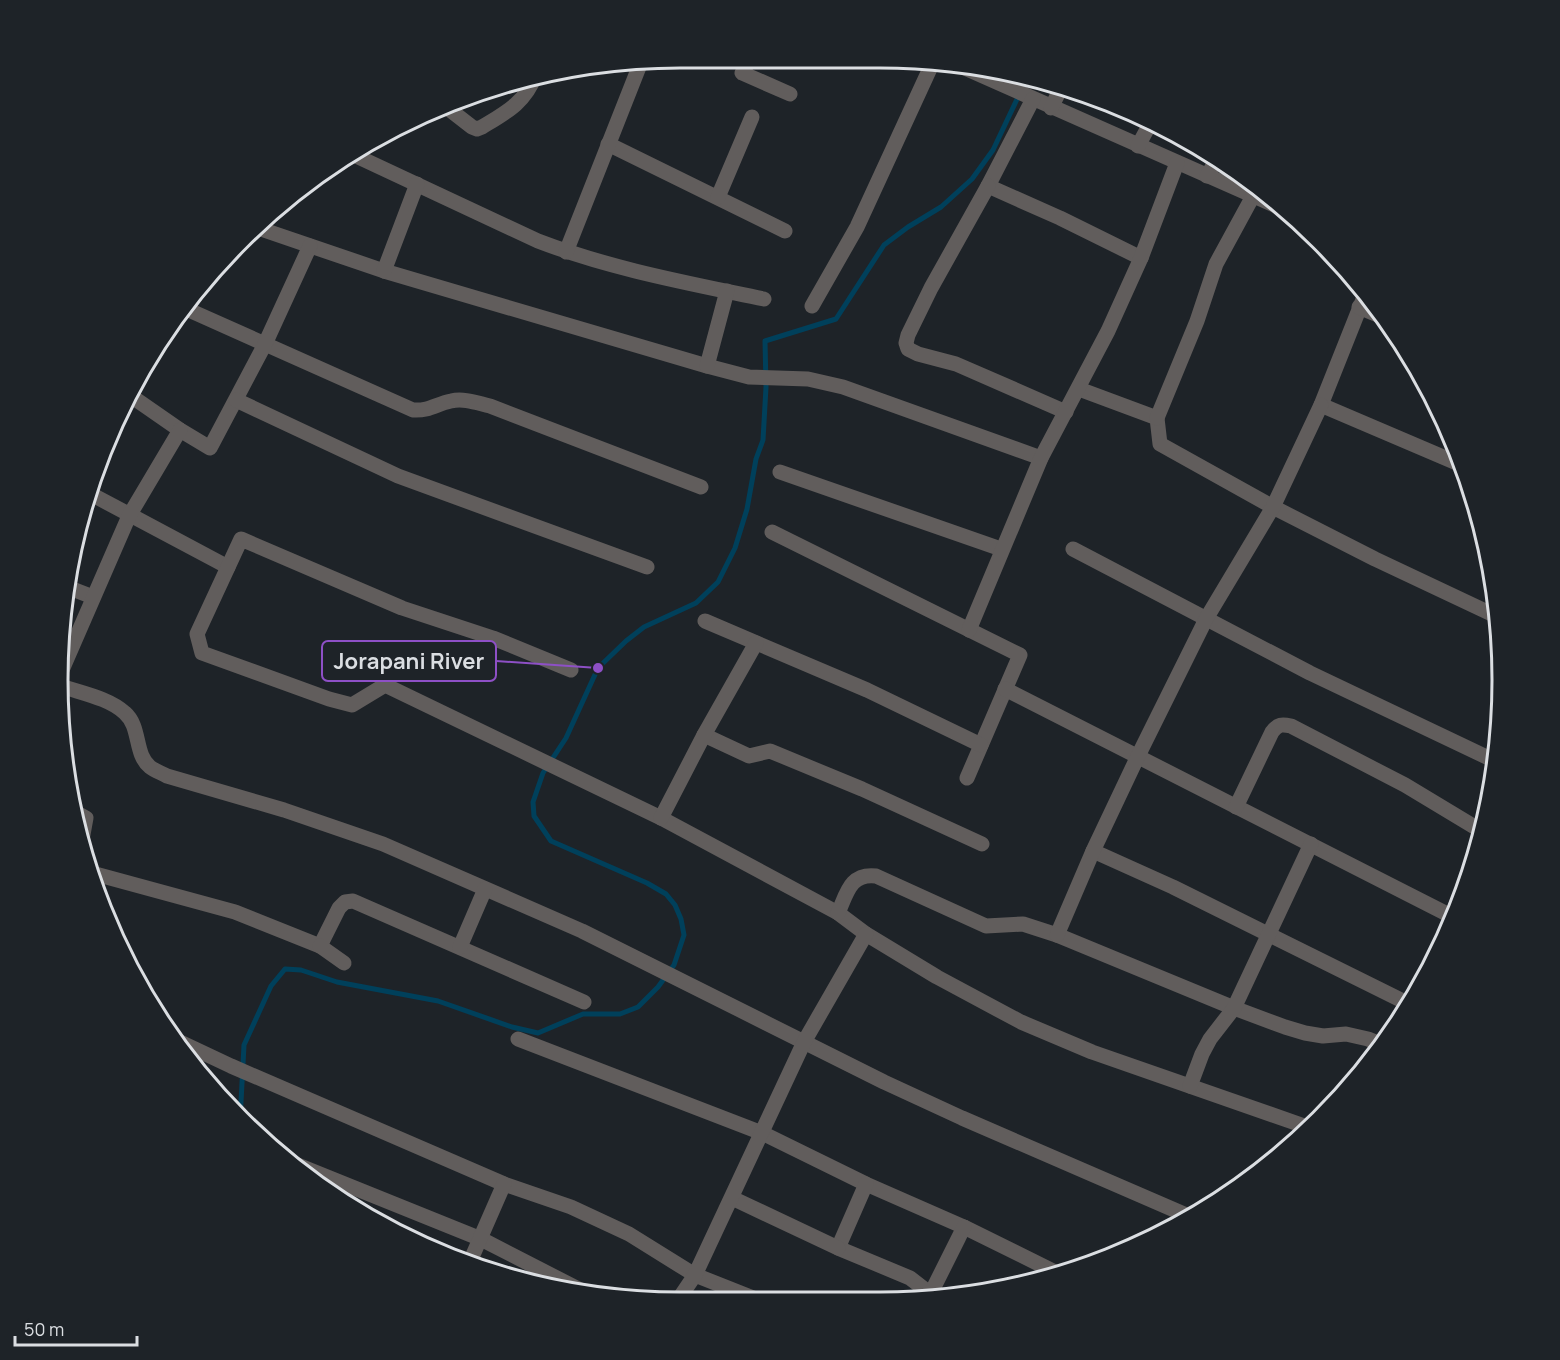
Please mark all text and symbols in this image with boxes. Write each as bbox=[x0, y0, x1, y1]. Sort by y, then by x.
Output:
callout: Jorapani River bbox=[322, 641, 496, 681]
text: Jorapani River bbox=[334, 646, 485, 676]
scale bar bbox=[15, 1309, 136, 1347]
text: 50 m bbox=[24, 1317, 64, 1341]

